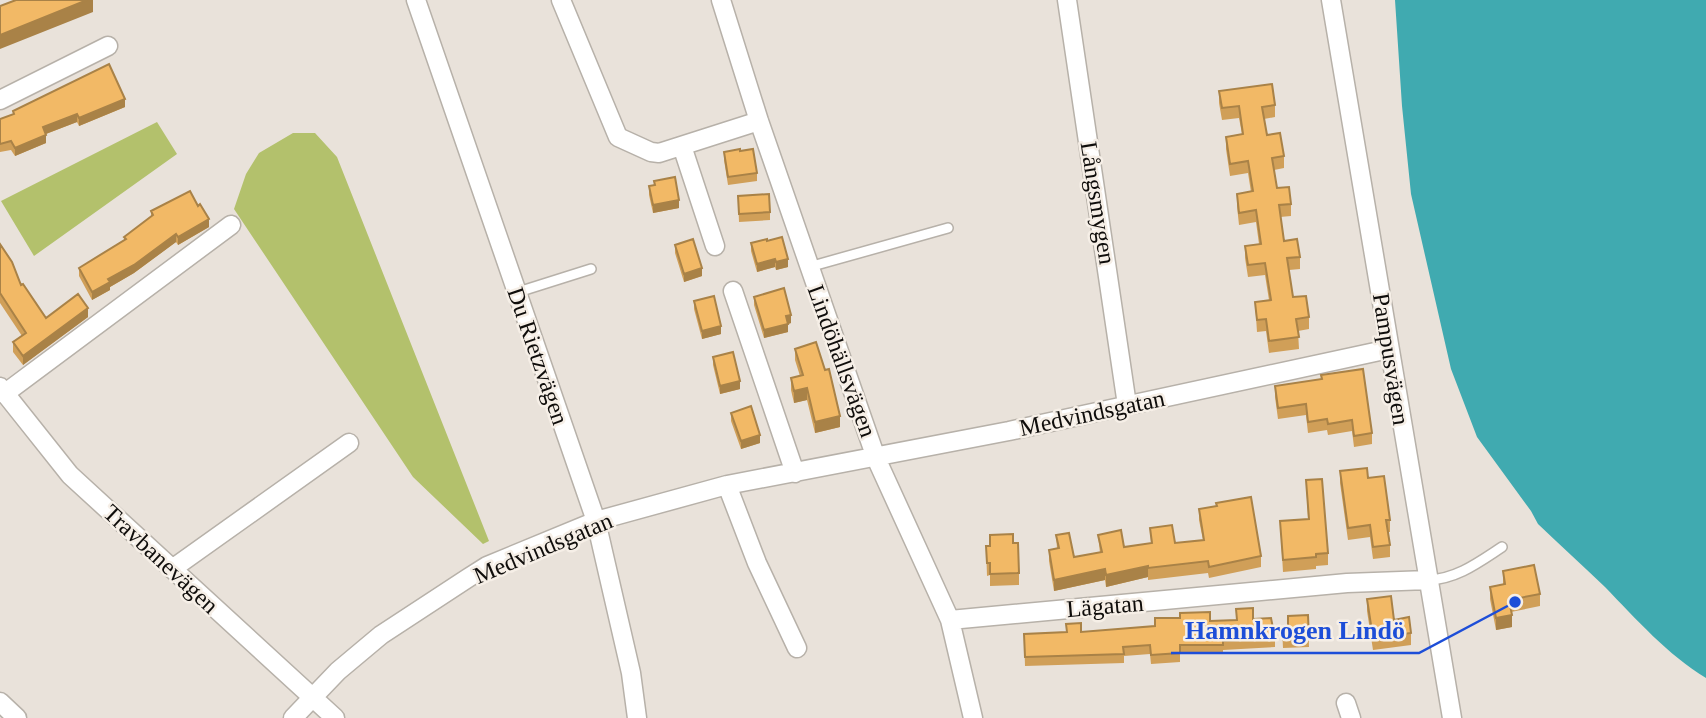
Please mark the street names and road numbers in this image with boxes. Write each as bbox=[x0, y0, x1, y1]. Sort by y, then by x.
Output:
street label: Långsmygen bbox=[1075, 140, 1121, 266]
street label: Lindöhällsvägen bbox=[802, 281, 882, 441]
street label: Du Rietzvägen bbox=[502, 284, 574, 428]
street label: Pampusvägen bbox=[1368, 291, 1414, 427]
street label: Medvindsgatan bbox=[1017, 385, 1167, 441]
street label: Travbanevägen bbox=[98, 499, 224, 619]
street label: Medvindsgatan bbox=[470, 507, 616, 589]
street label: Lägatan bbox=[1065, 590, 1145, 622]

